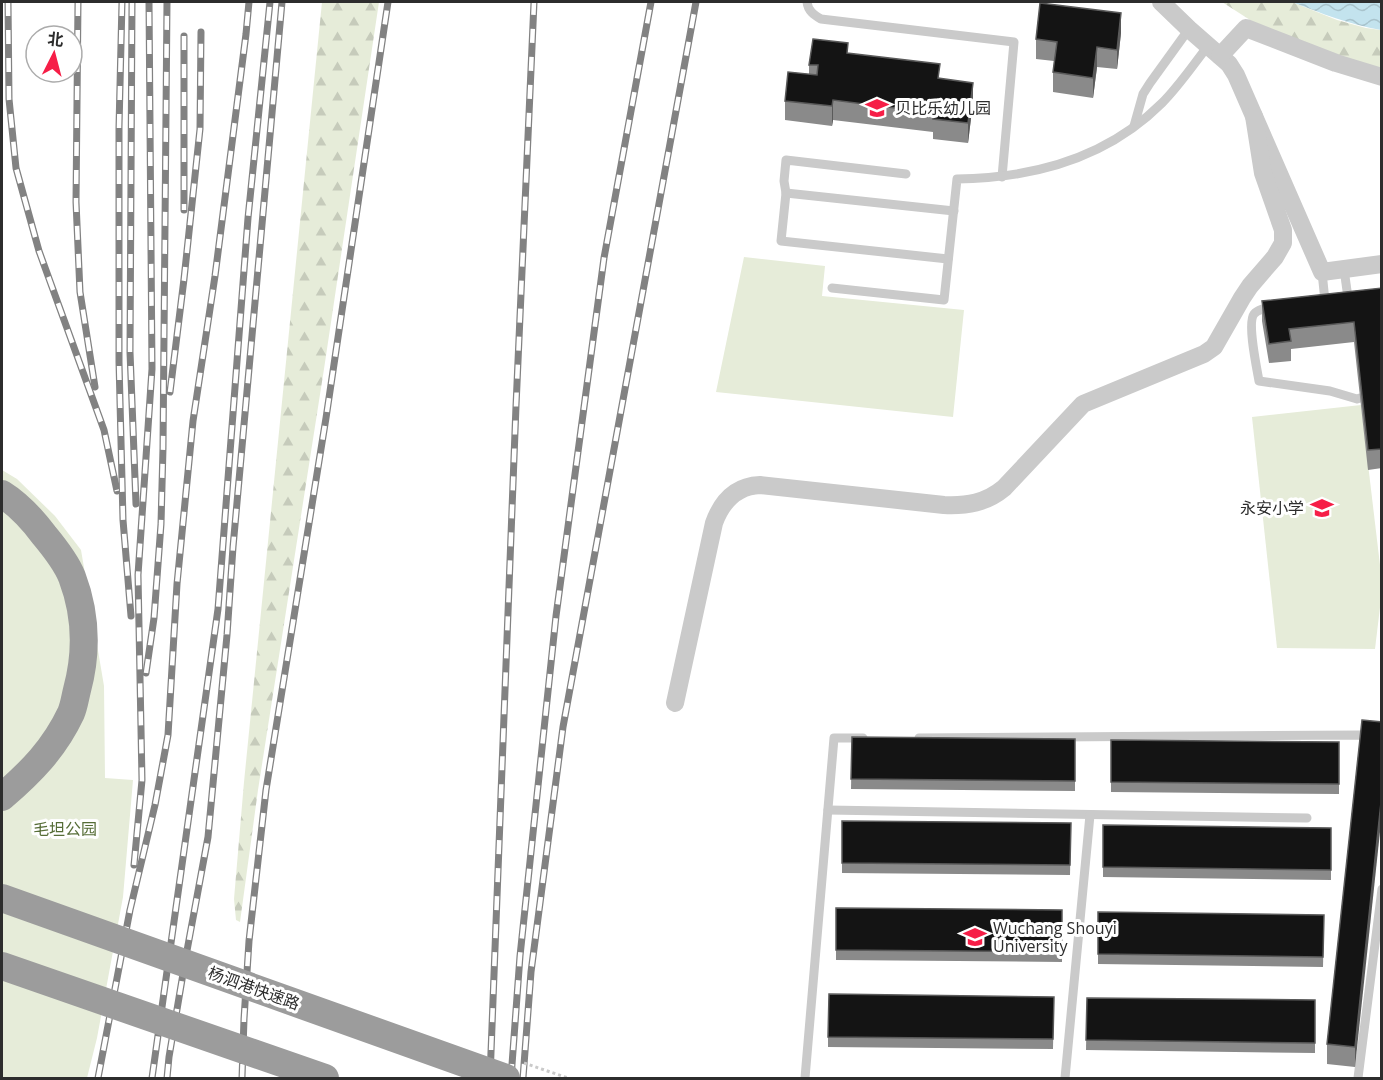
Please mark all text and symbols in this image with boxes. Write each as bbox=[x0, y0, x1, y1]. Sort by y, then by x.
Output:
north arrow bbox=[24, 24, 84, 84]
text: 北 bbox=[46, 27, 65, 51]
school or university icon: 贝比乐幼儿园 bbox=[864, 95, 890, 121]
place label: 贝比乐幼儿园 bbox=[895, 97, 991, 119]
school or university icon: 永安小学 bbox=[1309, 495, 1335, 521]
place label: 永安小学 bbox=[1240, 497, 1304, 519]
park label: 毛坦公园 bbox=[33, 818, 97, 840]
place label: Wuchang Shouyi University bbox=[993, 917, 1117, 957]
school or university icon: Wuchang Shouyi University bbox=[962, 924, 988, 950]
street label: 杨泗港快速路 bbox=[205, 961, 303, 1015]

